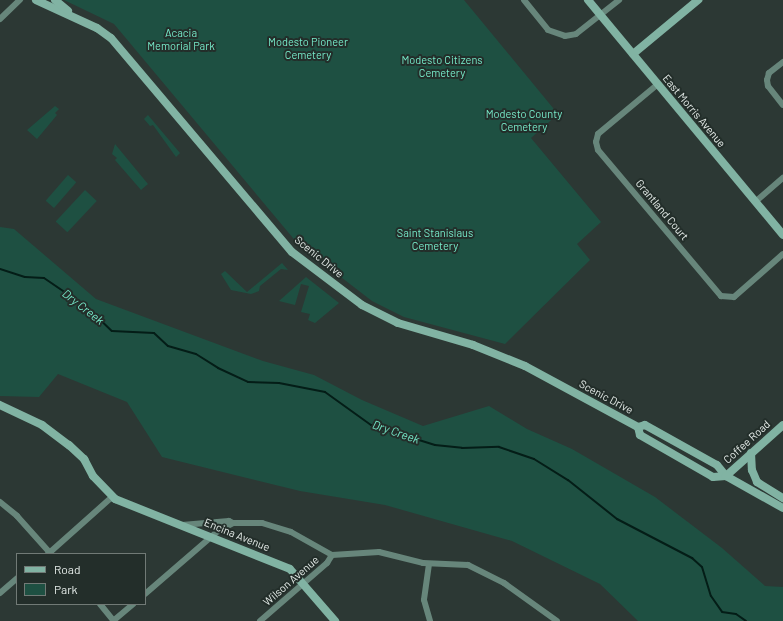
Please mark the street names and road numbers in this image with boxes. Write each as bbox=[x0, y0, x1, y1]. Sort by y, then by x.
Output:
street label: East Morris Avenue bbox=[660, 72, 728, 150]
street label: Grantland Court bbox=[633, 177, 691, 243]
street label: Scenic Drive bbox=[292, 233, 346, 281]
street label: Scenic Drive bbox=[577, 377, 635, 417]
street label: Coffee Road bbox=[721, 418, 773, 466]
street label: Encina Avenue bbox=[202, 516, 272, 554]
street label: Wilson Avenue bbox=[260, 553, 322, 609]

